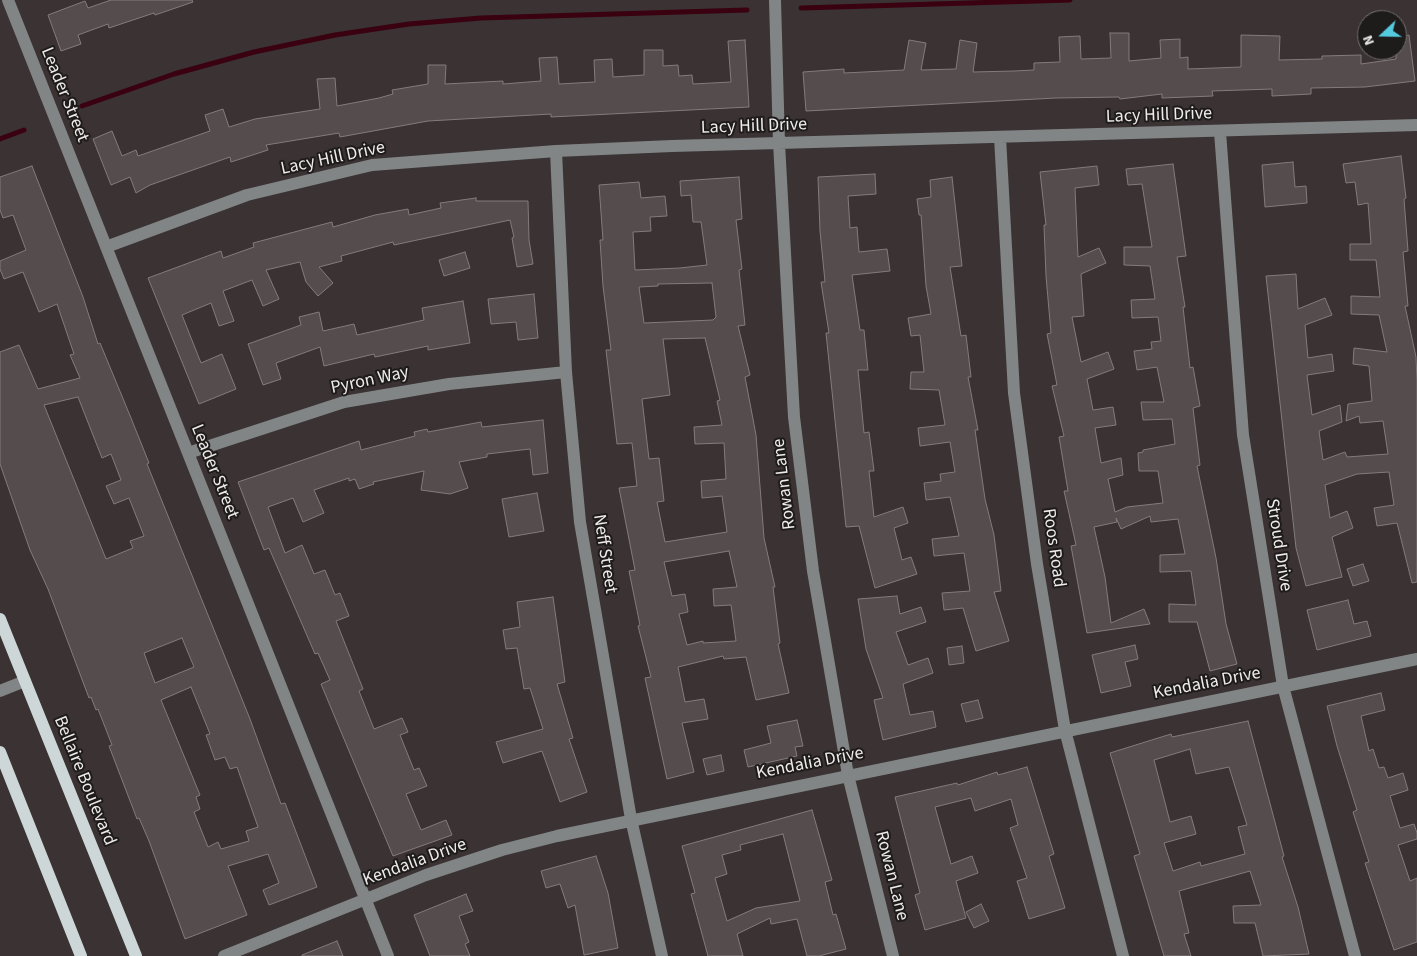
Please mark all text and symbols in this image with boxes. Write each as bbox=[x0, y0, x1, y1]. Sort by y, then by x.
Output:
north arrow bbox=[1357, 10, 1407, 60]
text: N bbox=[1358, 32, 1380, 48]
street label: Leader Street bbox=[35, 45, 93, 145]
street label: Lacy Hill Drive bbox=[1106, 103, 1212, 129]
street label: Lacy Hill Drive bbox=[701, 114, 807, 140]
street label: Lacy Hill Drive bbox=[279, 137, 387, 181]
street label: Pyron Way bbox=[329, 362, 411, 400]
street label: Leader Street bbox=[185, 422, 243, 522]
street label: Rowan Lane bbox=[769, 437, 801, 531]
street label: Stroud Drive bbox=[1260, 497, 1296, 593]
street label: Roos Road bbox=[1037, 507, 1069, 589]
street label: Neff Street bbox=[587, 513, 621, 595]
street label: Kendalia Drive bbox=[1152, 663, 1262, 705]
street label: Bellaire Boulevard bbox=[48, 713, 120, 849]
street label: Kendalia Drive bbox=[755, 743, 865, 785]
street label: Rowan Lane bbox=[869, 829, 913, 923]
street label: Kendalia Drive bbox=[360, 834, 470, 892]

